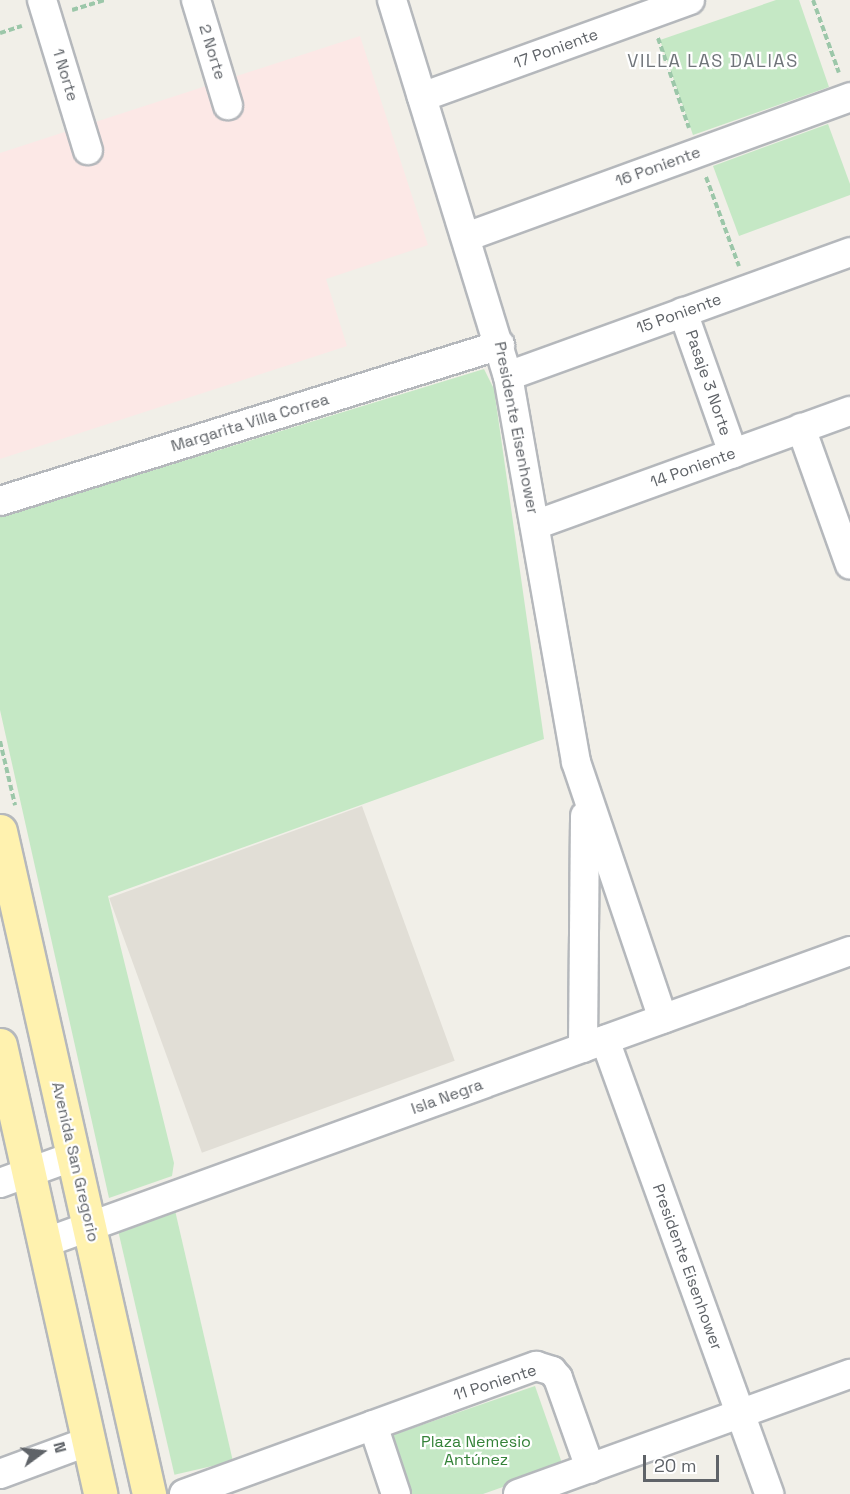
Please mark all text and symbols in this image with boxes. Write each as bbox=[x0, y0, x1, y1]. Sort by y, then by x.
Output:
street label: 2 Norte bbox=[195, 22, 229, 82]
street label: 17 Poniente bbox=[511, 25, 601, 73]
street label: 1 Norte bbox=[48, 46, 82, 104]
district label: VILLA LAS DALIAS bbox=[627, 50, 799, 72]
street label: 16 Poniente bbox=[613, 143, 703, 191]
street label: 15 Poniente bbox=[634, 290, 724, 338]
street label: Pasaje 3 Norte bbox=[681, 328, 735, 438]
street label: Presidente Eisenhower bbox=[490, 340, 542, 516]
street label: Margarita Villa Correa bbox=[169, 390, 331, 456]
street label: 14 Poniente bbox=[648, 444, 738, 492]
street label: Isla Negra bbox=[409, 1075, 485, 1119]
street label: Avenida San Gregorio bbox=[47, 1080, 103, 1244]
street label: Presidente Eisenhower bbox=[648, 1181, 726, 1353]
street label: 11 Poniente bbox=[451, 1361, 539, 1405]
north arrow bbox=[12, 1422, 72, 1482]
park label: Plaza Nemesio Antúnez bbox=[421, 1432, 531, 1470]
text: N bbox=[48, 1439, 71, 1455]
scale bar bbox=[646, 1443, 722, 1481]
text: 20 m bbox=[654, 1454, 697, 1477]

